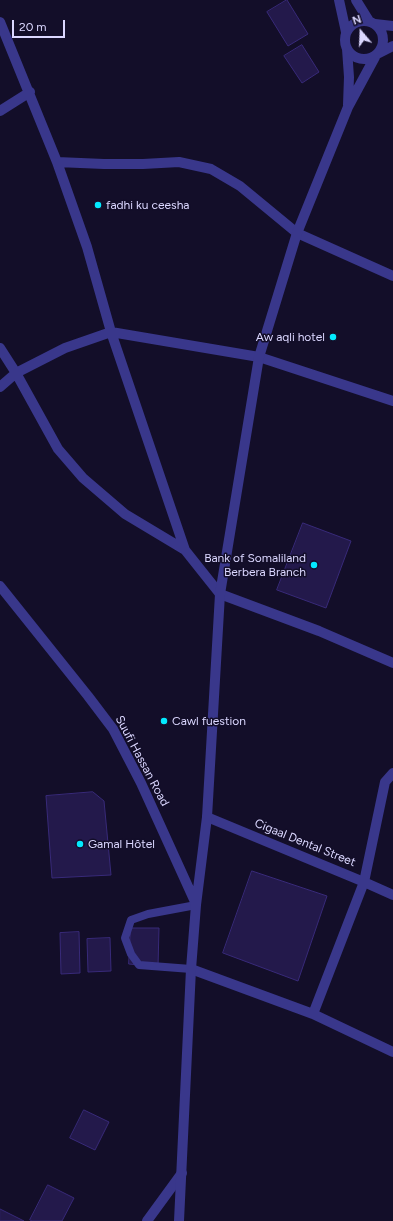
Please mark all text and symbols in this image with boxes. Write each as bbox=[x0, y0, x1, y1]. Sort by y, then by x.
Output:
scale bar bbox=[14, 12, 67, 38]
north arrow bbox=[341, 12, 381, 52]
text: N bbox=[351, 13, 363, 28]
text: 20 m bbox=[19, 20, 47, 34]
place label: fadhi ku ceesha bbox=[106, 198, 189, 212]
marker: fadhi ku ceesha bbox=[93, 200, 103, 210]
place label: Aw aqli hotel bbox=[256, 330, 325, 344]
marker: Aw aqli hotel bbox=[328, 332, 338, 342]
place label: Bank of Somaliland Berbera Branch bbox=[204, 551, 306, 579]
marker: Bank of Somaliland Berbera Branch bbox=[309, 560, 319, 570]
street label: Suufi Hassan Road bbox=[112, 713, 172, 809]
place label: Cawl fuestion bbox=[172, 714, 246, 728]
marker: Cawl fuestion bbox=[159, 716, 169, 726]
street label: Cigaal Dental Street bbox=[252, 816, 358, 870]
place label: Gamal Hôtel bbox=[88, 837, 155, 851]
marker: Gamal Hôtel bbox=[75, 839, 85, 849]

